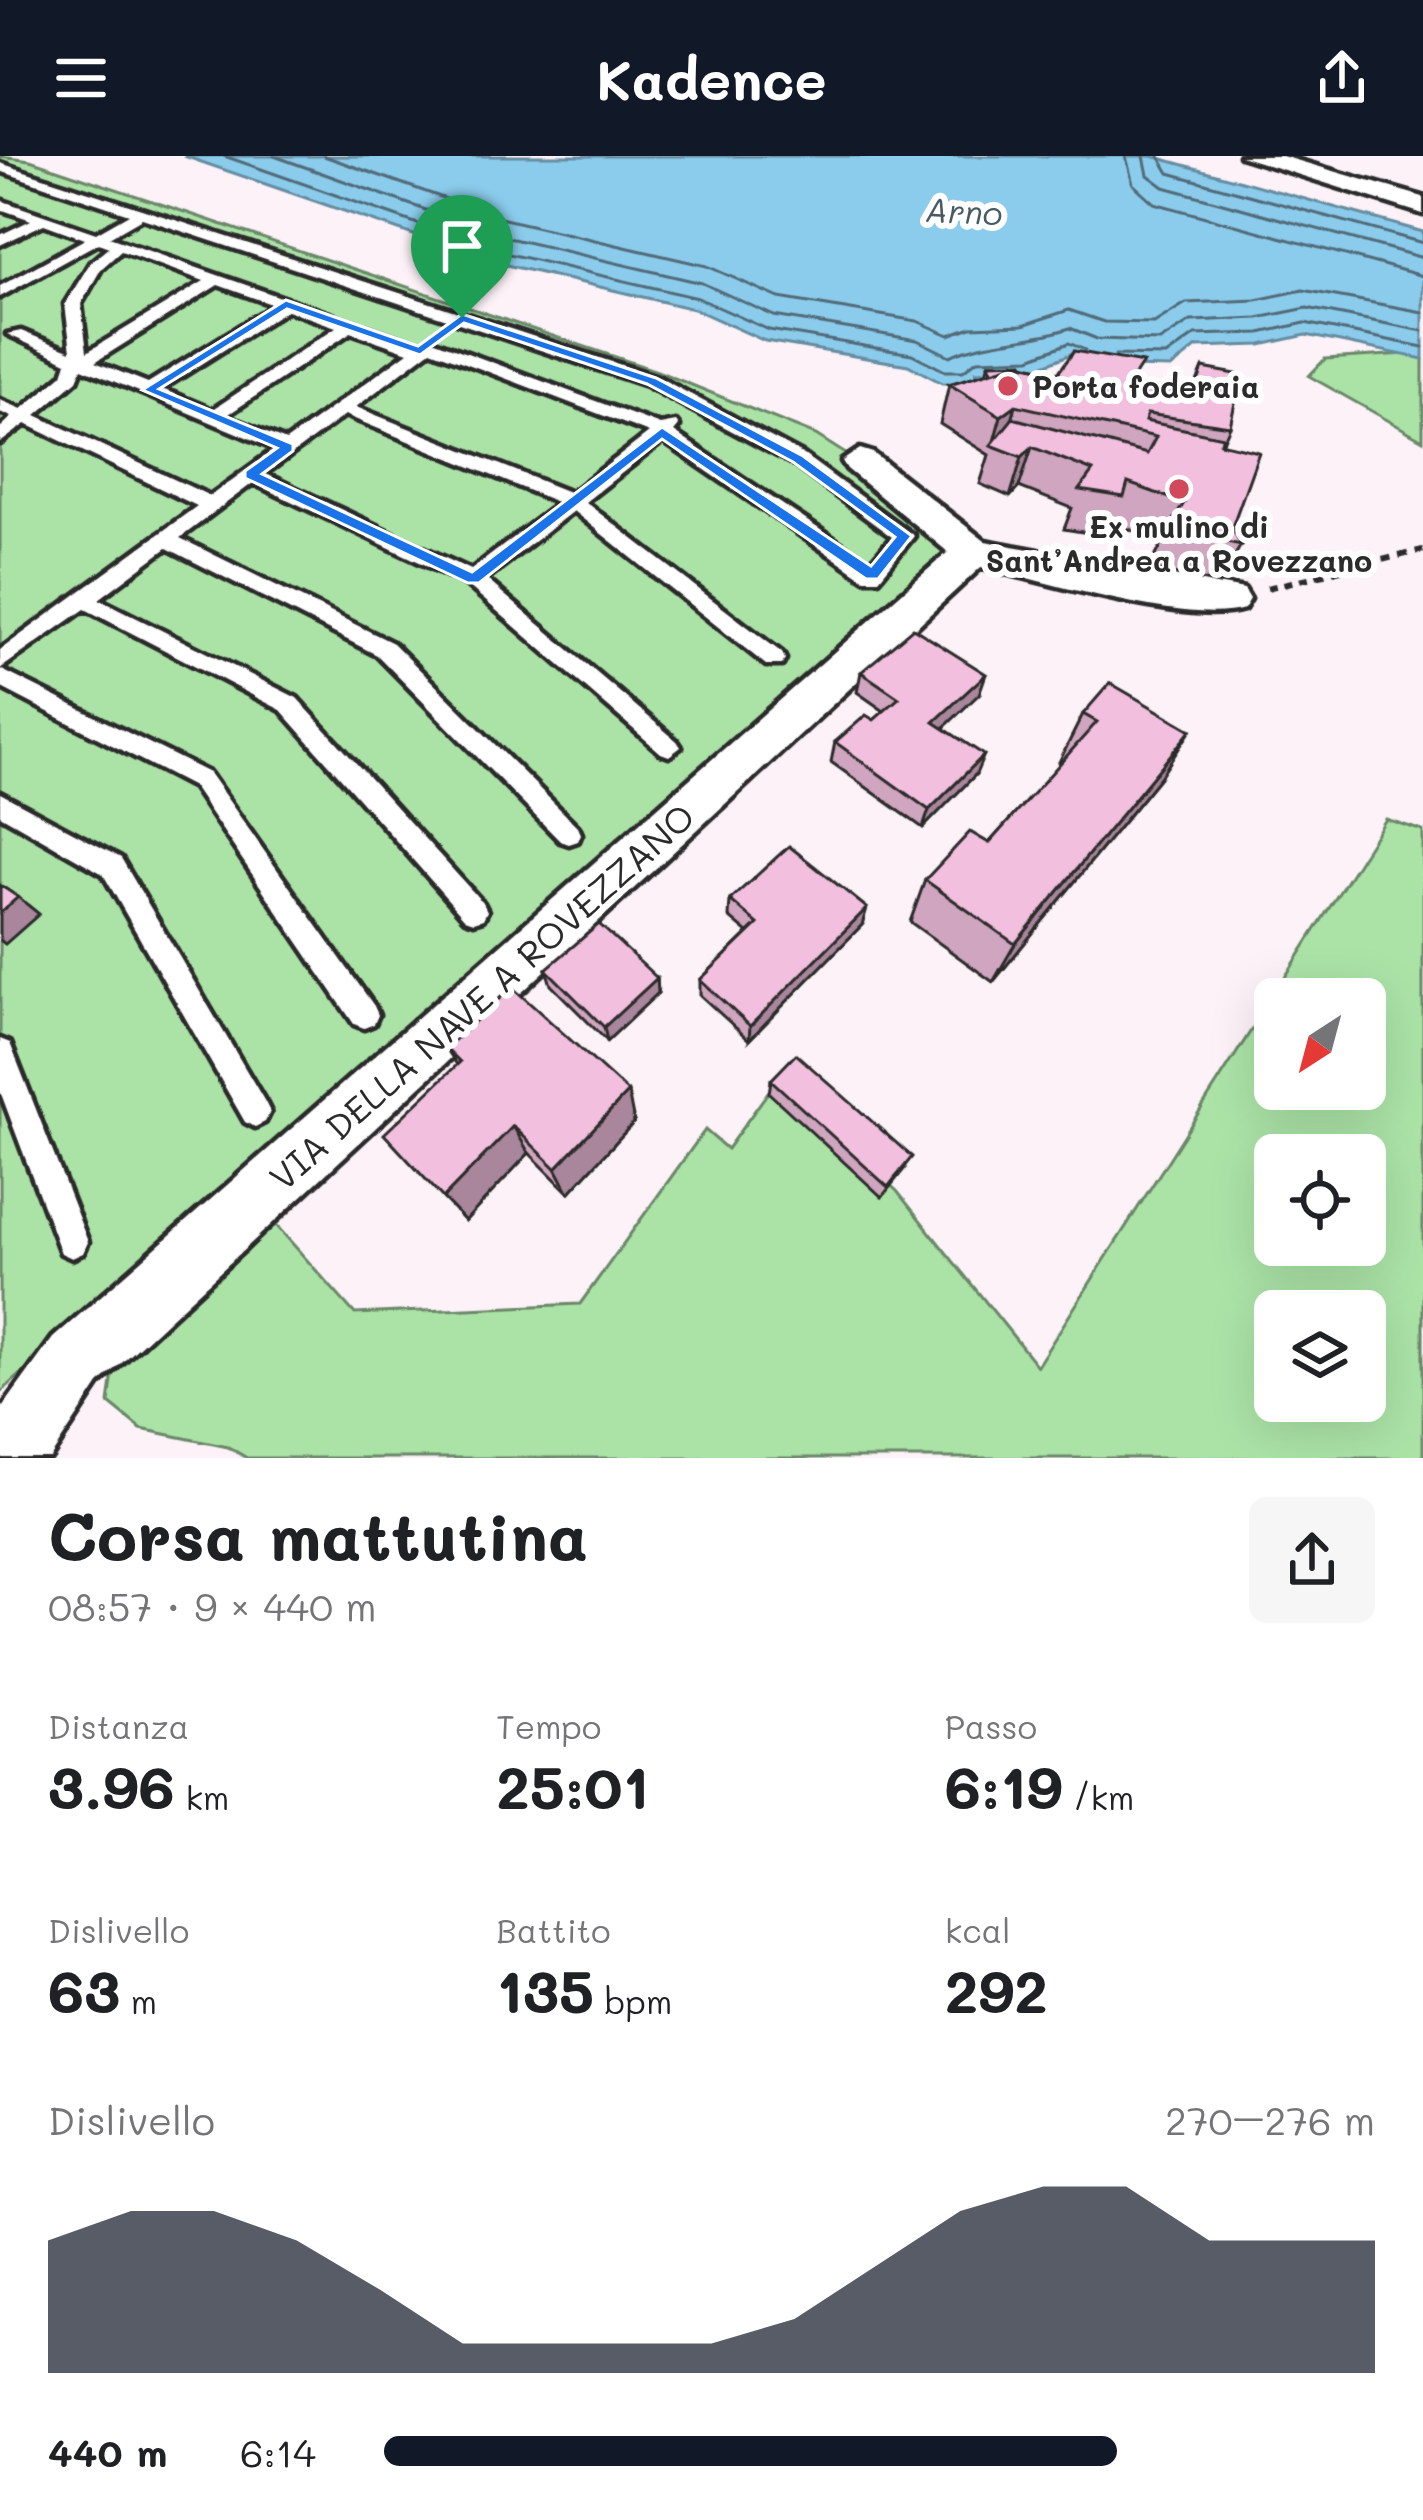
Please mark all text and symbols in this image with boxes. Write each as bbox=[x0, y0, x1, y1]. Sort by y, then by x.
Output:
text: Kadence bbox=[596, 43, 827, 114]
icon: menu bbox=[48, 45, 114, 111]
icon: share bbox=[1309, 45, 1375, 111]
water label: Arno bbox=[924, 187, 1004, 233]
pin bbox=[411, 195, 513, 318]
icon: arrive bbox=[429, 213, 495, 279]
place label: Porta foderaia bbox=[1032, 366, 1259, 406]
marker: Porta foderaia bbox=[995, 373, 1021, 399]
marker: Ex mulino di Sant’Andrea a Rovezzano bbox=[1166, 476, 1192, 502]
place label: Ex mulino di Sant’Andrea a Rovezzano bbox=[986, 506, 1372, 580]
street label: VIA DELLA NAVE A ROVEZZANO bbox=[258, 792, 704, 1200]
north arrow bbox=[1254, 978, 1386, 1110]
map controls bbox=[1254, 978, 1386, 1422]
button: locate bbox=[1254, 1134, 1386, 1266]
button: layers bbox=[1254, 1290, 1386, 1422]
text: Corsa mattutina bbox=[48, 1492, 588, 1578]
button: share bbox=[1249, 1497, 1375, 1623]
text: 08:57 · 9 × 440 m bbox=[48, 1580, 377, 1631]
text: Distanza bbox=[48, 1704, 189, 1747]
text: Tempo bbox=[496, 1704, 601, 1747]
text: Passo bbox=[945, 1704, 1037, 1747]
text: 3.96 bbox=[48, 1747, 175, 1825]
text: 25:01 bbox=[496, 1747, 649, 1825]
text: 6:19 bbox=[945, 1747, 1063, 1825]
text: km bbox=[175, 1775, 229, 1818]
text: /km bbox=[1063, 1775, 1134, 1818]
text: Dislivello bbox=[48, 1908, 189, 1951]
text: Battito bbox=[496, 1908, 611, 1951]
text: kcal bbox=[945, 1908, 1010, 1951]
text: 63 bbox=[48, 1951, 120, 2029]
text: 135 bbox=[496, 1951, 594, 2029]
text: 292 bbox=[945, 1951, 1048, 2029]
text: m bbox=[120, 1979, 157, 2022]
text: bpm bbox=[594, 1979, 672, 2022]
text: Dislivello bbox=[48, 2094, 215, 2145]
text: 270–276 m bbox=[1165, 2094, 1375, 2145]
text: 440 m bbox=[48, 2426, 168, 2477]
text: 6:14 bbox=[240, 2426, 316, 2477]

